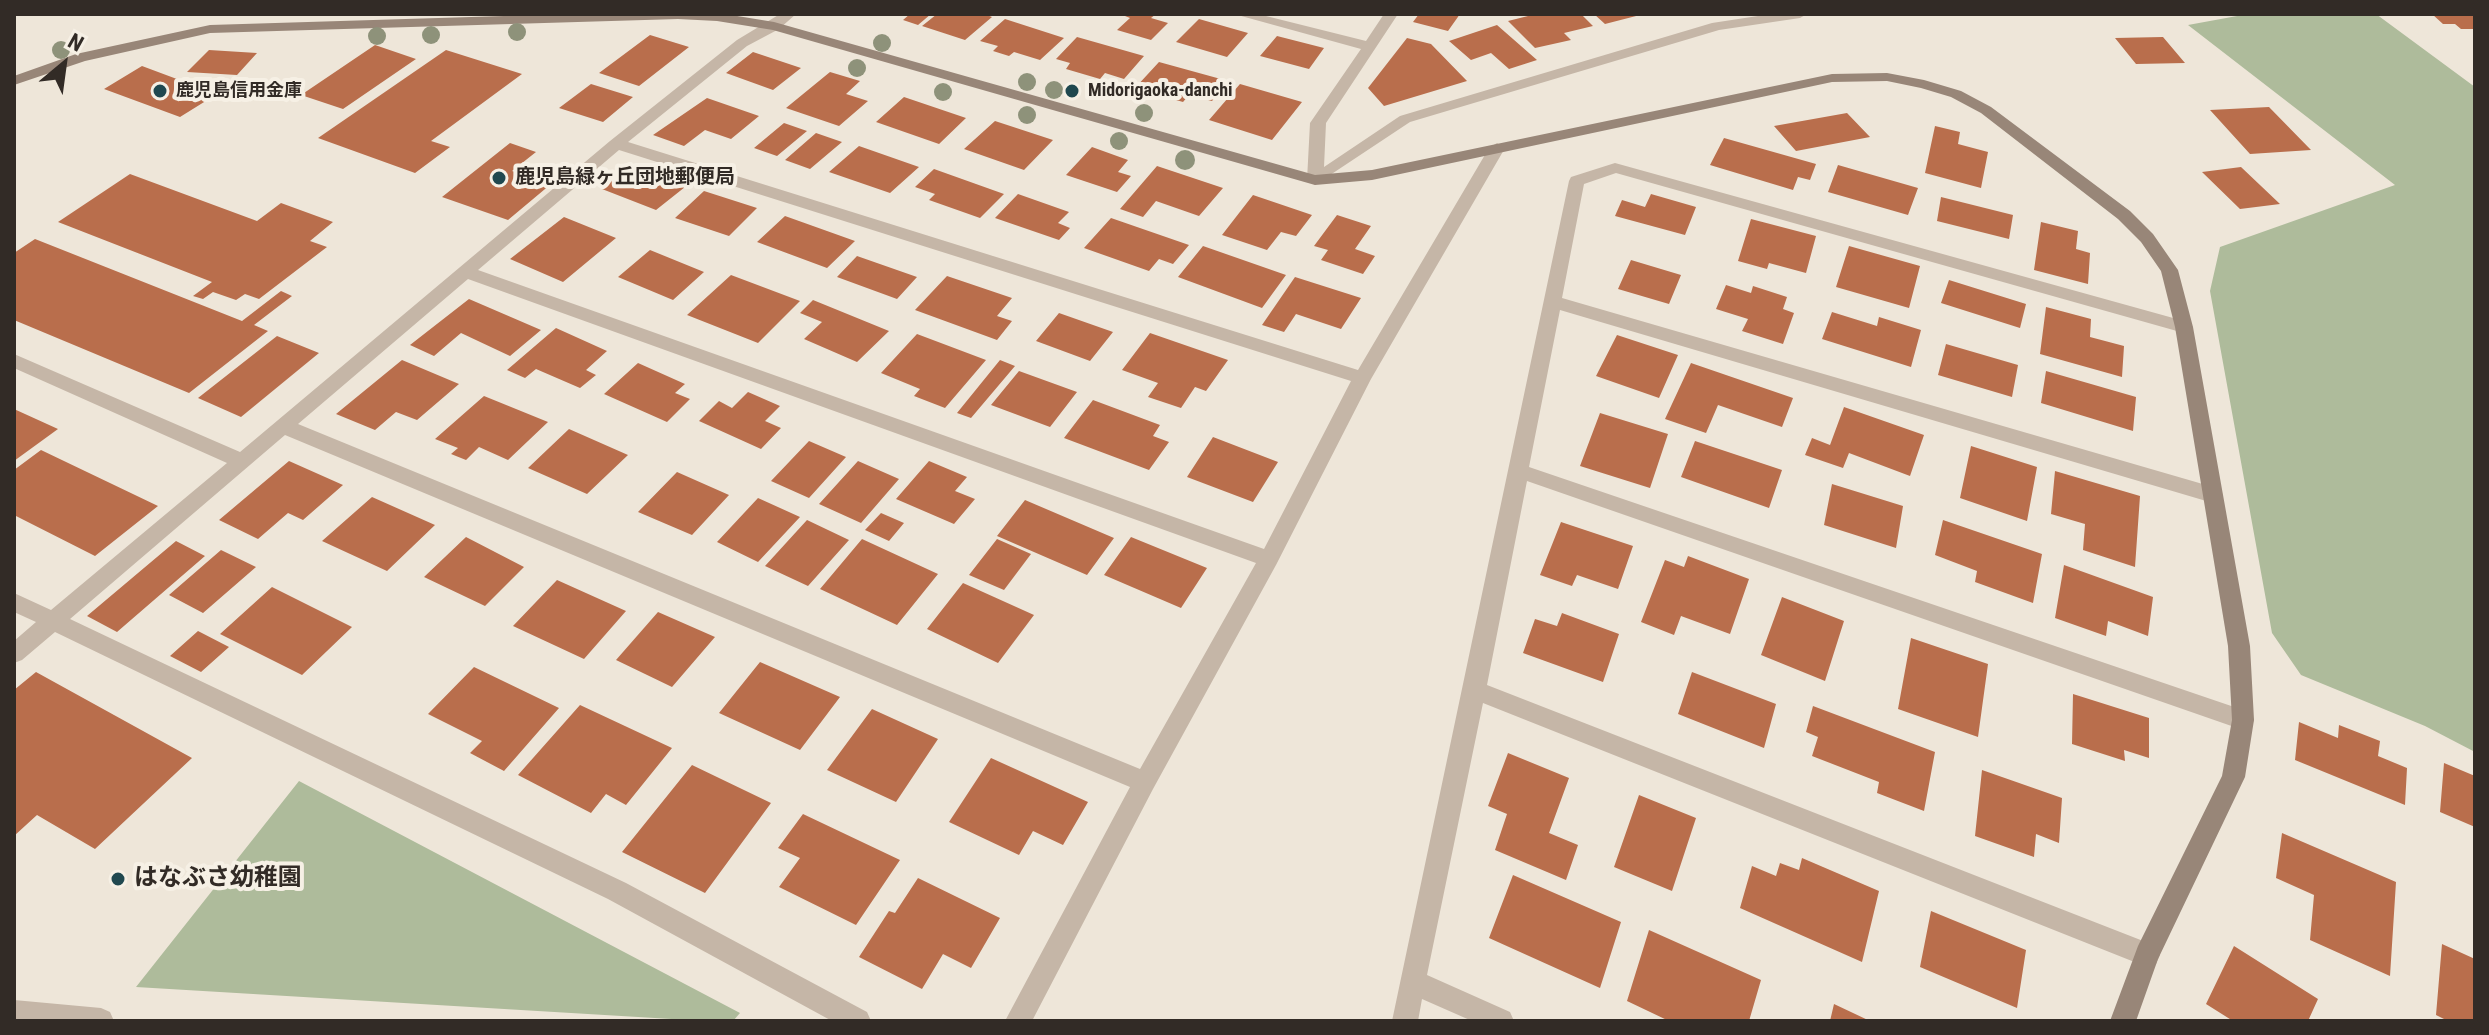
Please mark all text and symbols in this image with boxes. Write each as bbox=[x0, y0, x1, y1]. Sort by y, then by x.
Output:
north arrow bbox=[24, 24, 104, 104]
text: N bbox=[64, 28, 88, 57]
place label: 鹿児島信用金庫 bbox=[176, 80, 302, 102]
place label: Midorigaoka-danchi bbox=[1088, 80, 1233, 102]
marker: 鹿児島信用金庫 bbox=[151, 82, 169, 100]
marker: Midorigaoka-danchi bbox=[1063, 82, 1081, 100]
place label: 鹿児島緑ヶ丘団地郵便局 bbox=[515, 166, 735, 190]
marker: 鹿児島緑ヶ丘団地郵便局 bbox=[490, 169, 508, 187]
place label: はなぶさ幼稚園 bbox=[134, 865, 302, 893]
marker: はなぶさ幼稚園 bbox=[109, 870, 127, 888]

